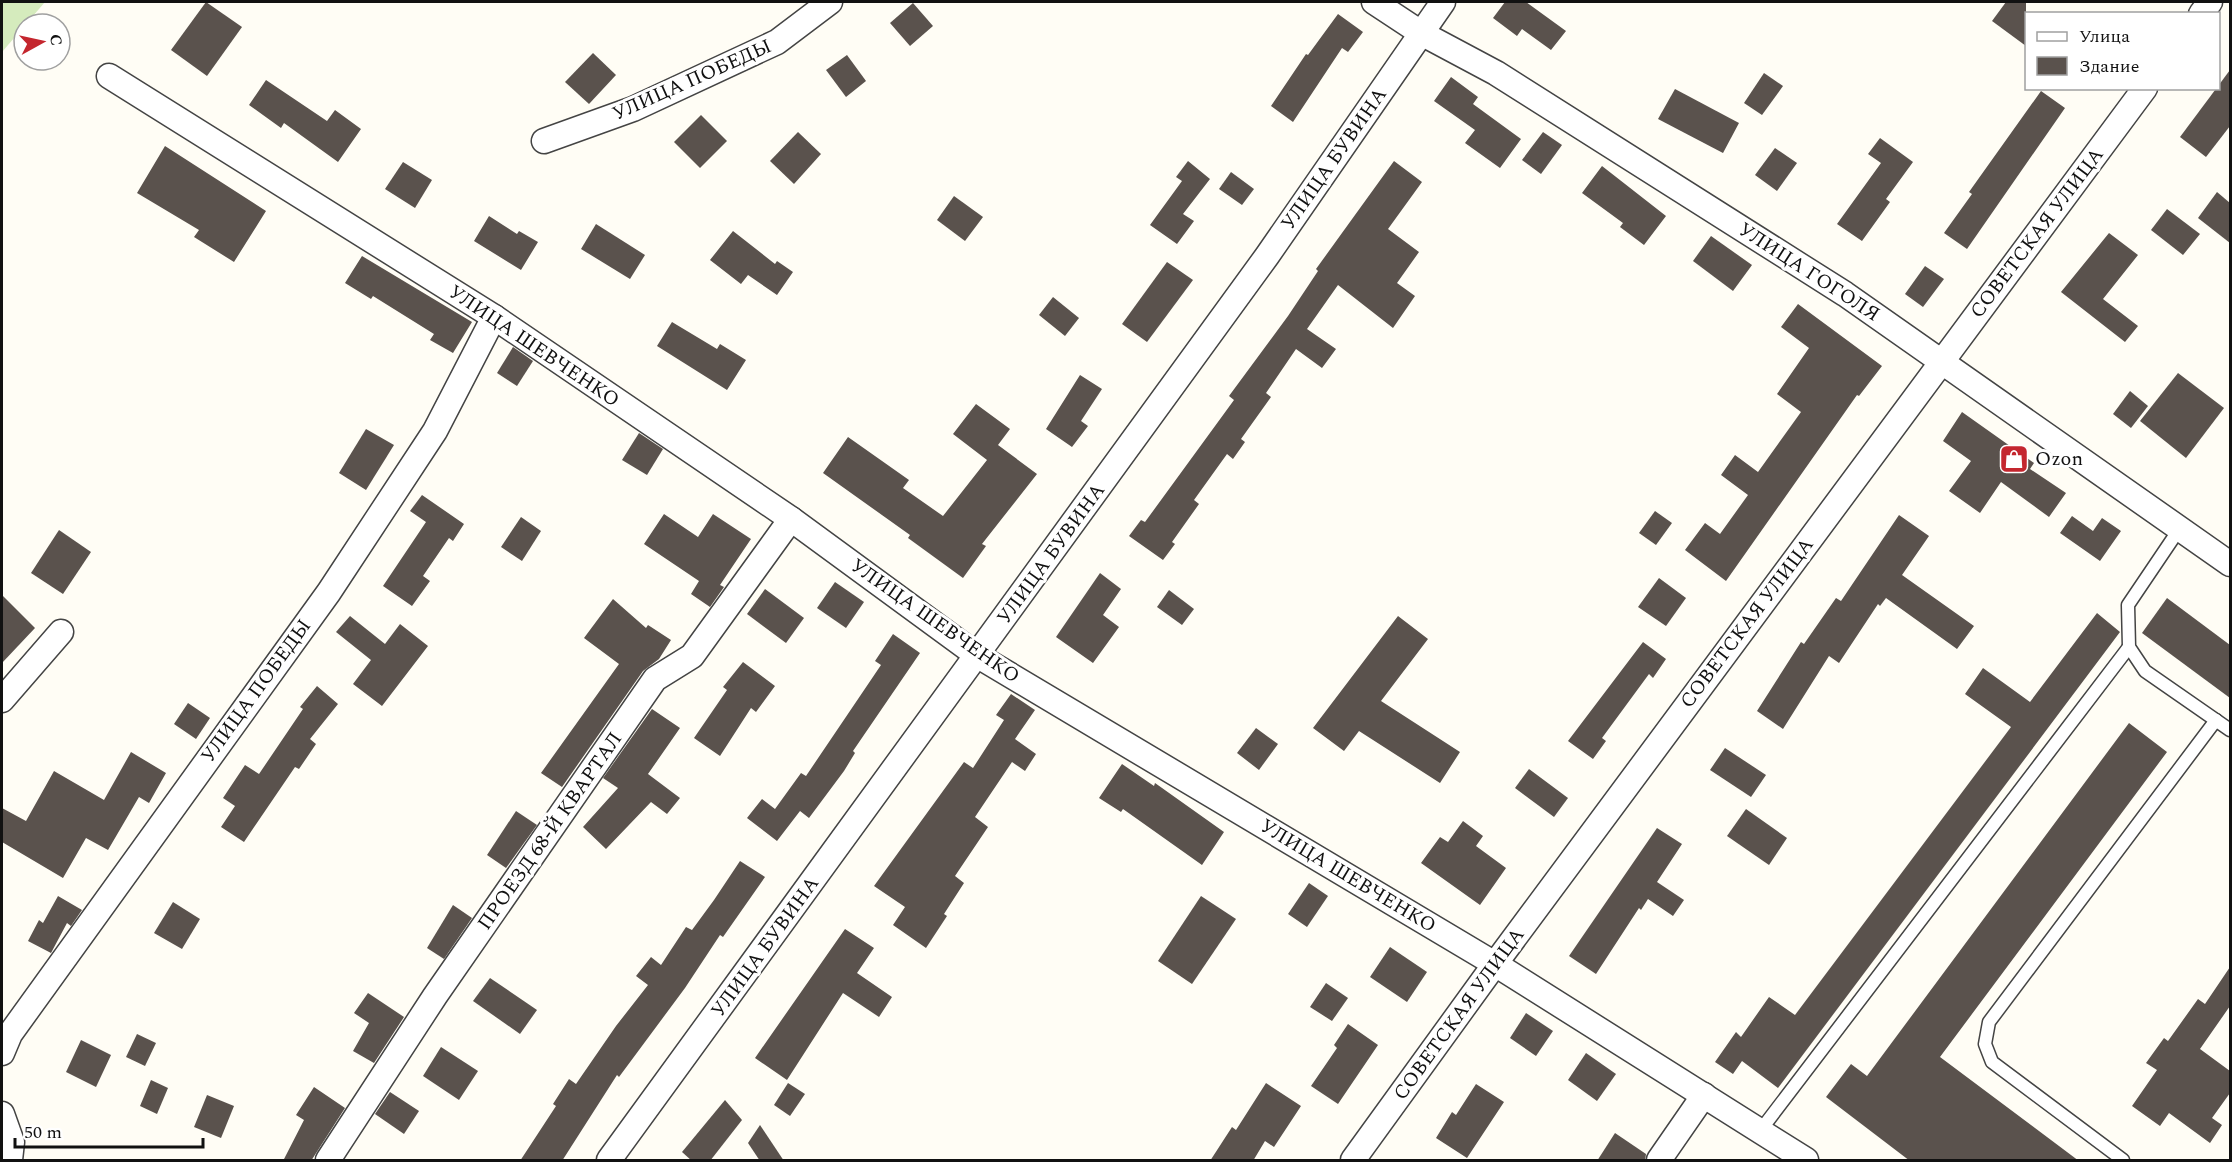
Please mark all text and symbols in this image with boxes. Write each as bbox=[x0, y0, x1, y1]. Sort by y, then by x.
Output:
north arrow bbox=[12, 12, 72, 72]
legend bbox=[2025, 12, 2220, 90]
text: Улица bbox=[2079, 23, 2130, 50]
street label: УЛИЦА ПОБЕДЫ bbox=[607, 31, 777, 129]
text: С bbox=[43, 33, 69, 47]
text: Здание bbox=[2079, 53, 2139, 80]
street label: УЛИЦА БУВИНА bbox=[1273, 82, 1395, 236]
street label: СОВЕТСКАЯ УЛИЦА bbox=[1963, 141, 2111, 325]
street label: УЛИЦА ГОГОЛЯ bbox=[1732, 215, 1886, 329]
street label: УЛИЦА ШЕВЧЕНКО bbox=[442, 277, 626, 415]
shop icon: Ozon bbox=[1998, 443, 2030, 475]
place label: Ozon bbox=[2035, 444, 2083, 474]
street label: УЛИЦА БУВИНА bbox=[989, 477, 1113, 631]
street label: СОВЕТСКАЯ УЛИЦА bbox=[1673, 531, 1821, 715]
street label: УЛИЦА ШЕВЧЕНКО bbox=[844, 551, 1026, 691]
street label: УЛИЦА ПОБЕДЫ bbox=[193, 613, 319, 769]
street label: ПРОЕЗД 68-Й КВАРТАЛ bbox=[470, 726, 630, 936]
street label: УЛИЦА ШЕВЧЕНКО bbox=[1254, 811, 1442, 941]
street label: УЛИЦА БУВИНА bbox=[703, 870, 827, 1024]
street label: СОВЕТСКАЯ УЛИЦА bbox=[1386, 921, 1532, 1107]
scale bar bbox=[15, 1111, 202, 1149]
text: 50 m bbox=[24, 1119, 62, 1146]

